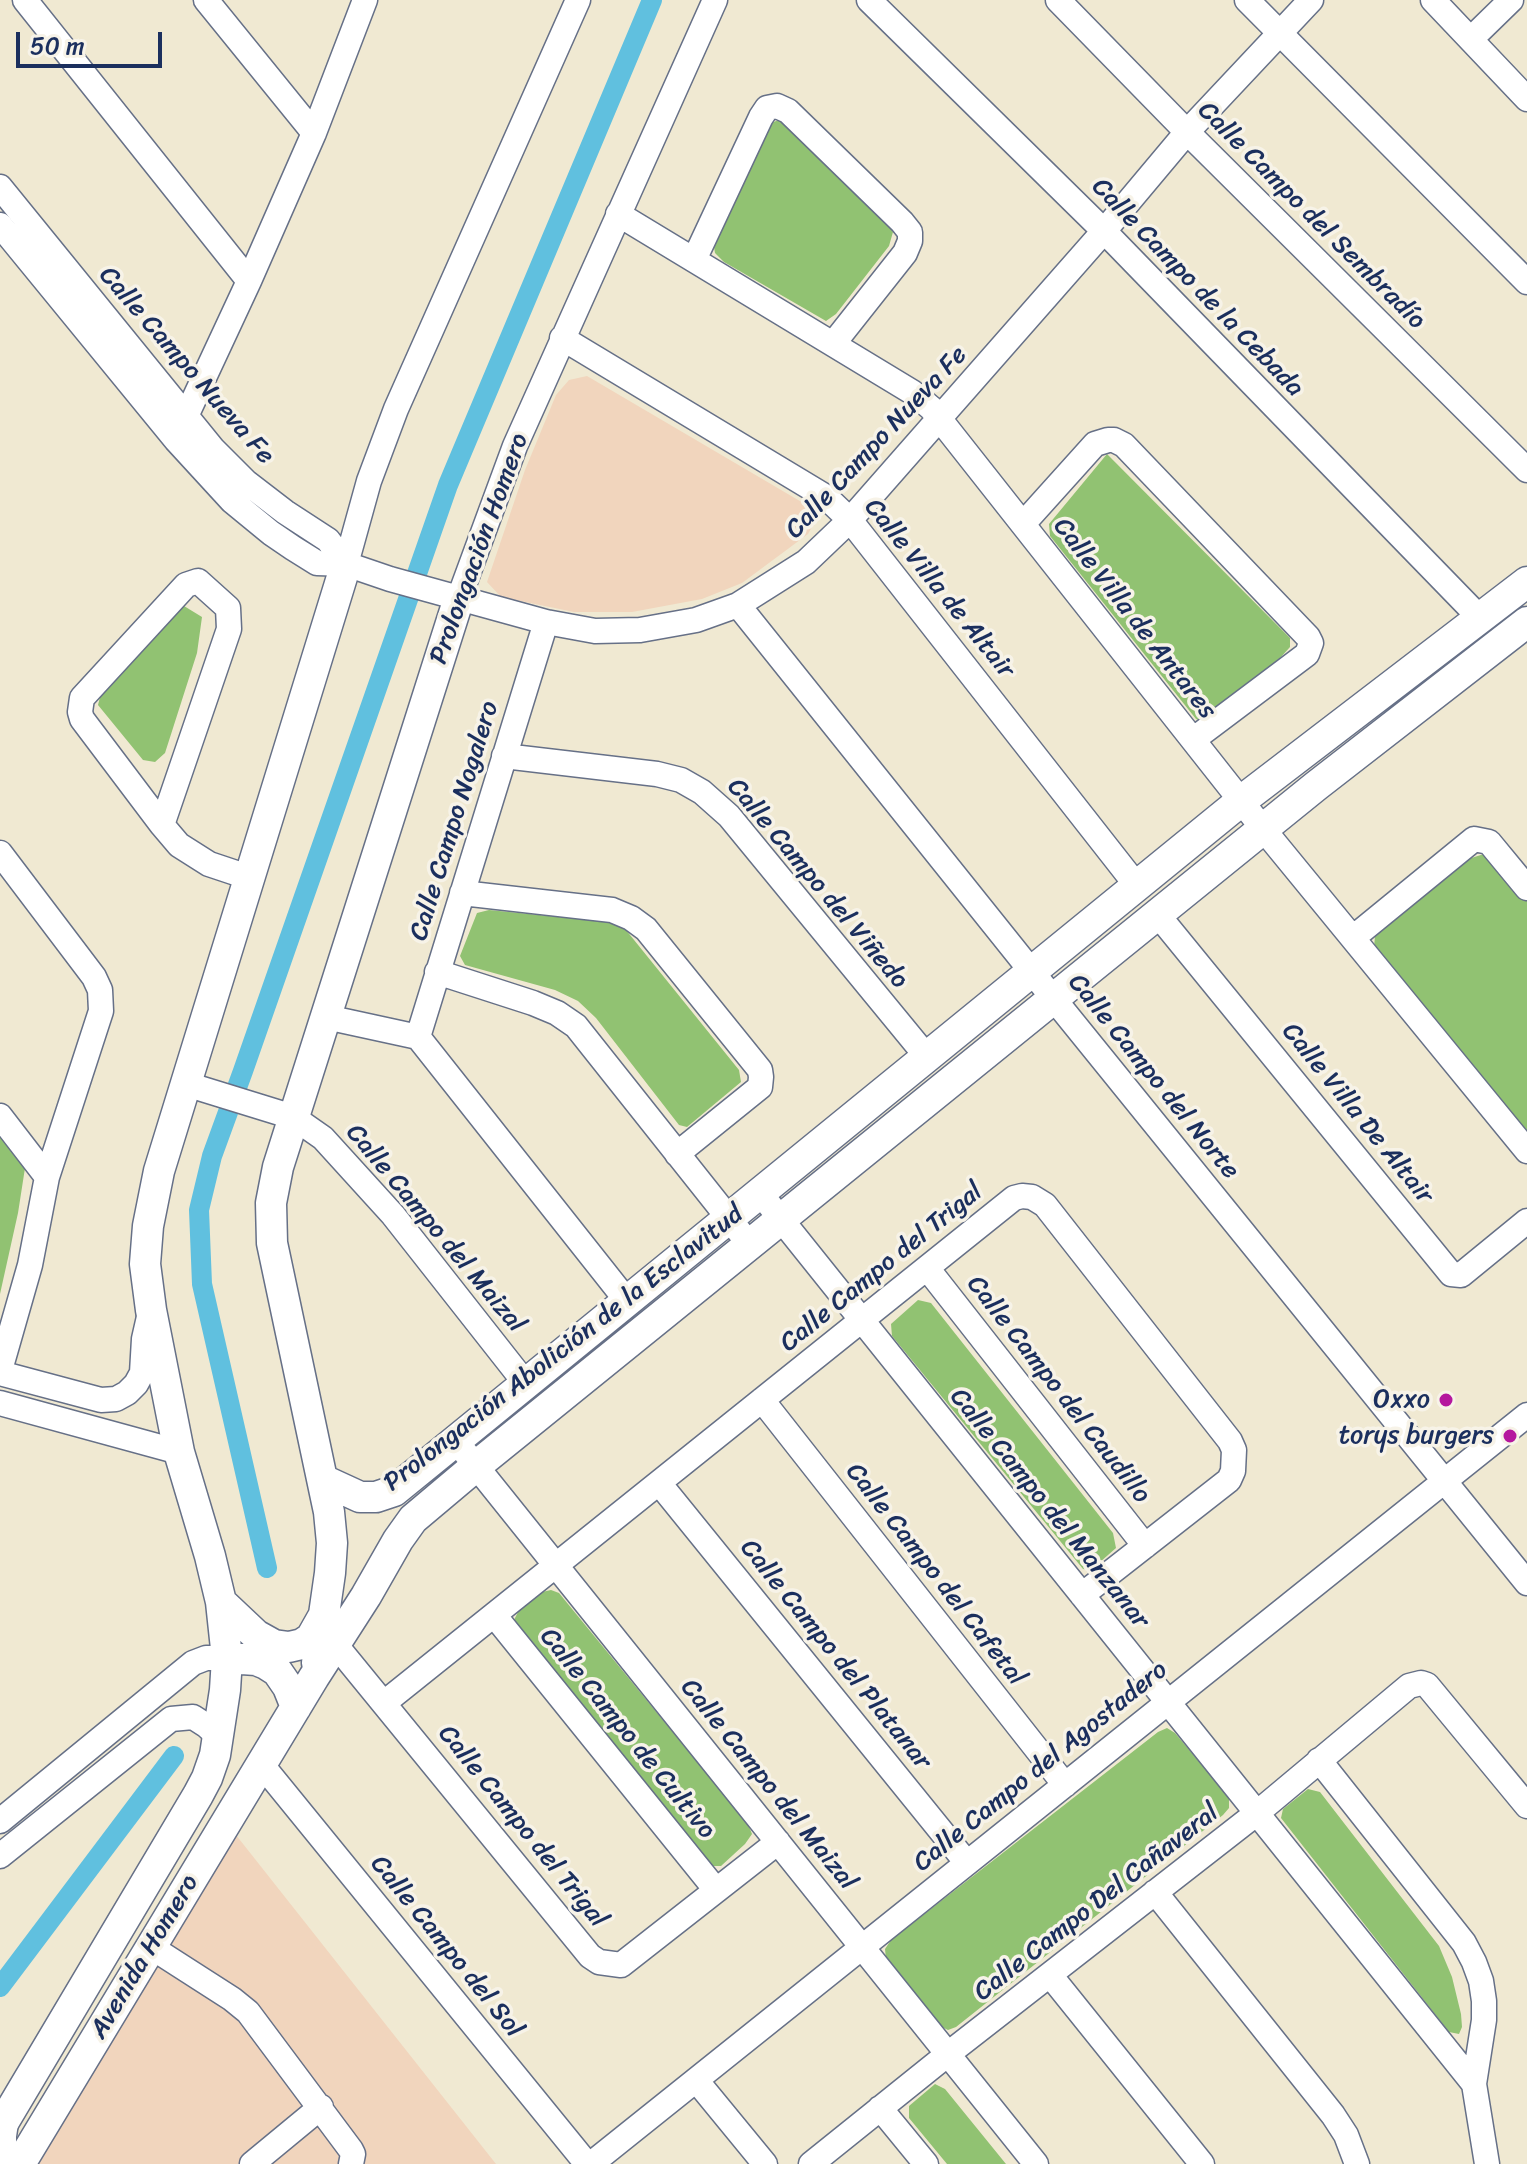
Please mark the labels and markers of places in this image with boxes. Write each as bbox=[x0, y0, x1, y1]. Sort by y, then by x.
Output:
place label: Oxxo bbox=[1373, 1384, 1430, 1416]
marker: Oxxo bbox=[1437, 1391, 1455, 1409]
place label: torys burgers bbox=[1339, 1420, 1494, 1452]
marker: torys burgers bbox=[1501, 1427, 1519, 1445]

